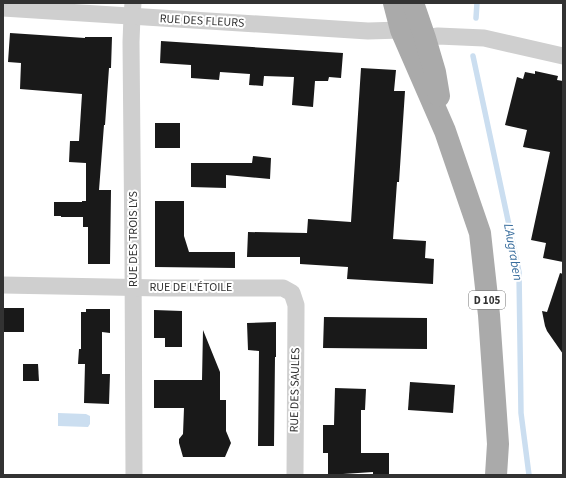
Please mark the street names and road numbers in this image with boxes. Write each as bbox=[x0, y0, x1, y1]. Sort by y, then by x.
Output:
street label: RUE DES FLEURS bbox=[159, 10, 245, 32]
street label: RUE DES TROIS LYS bbox=[125, 191, 142, 287]
street label: RUE DE L'ÉTOILE bbox=[150, 279, 232, 296]
road number: D 105 bbox=[469, 291, 505, 309]
street label: RUE DES SAULES bbox=[286, 347, 304, 433]

